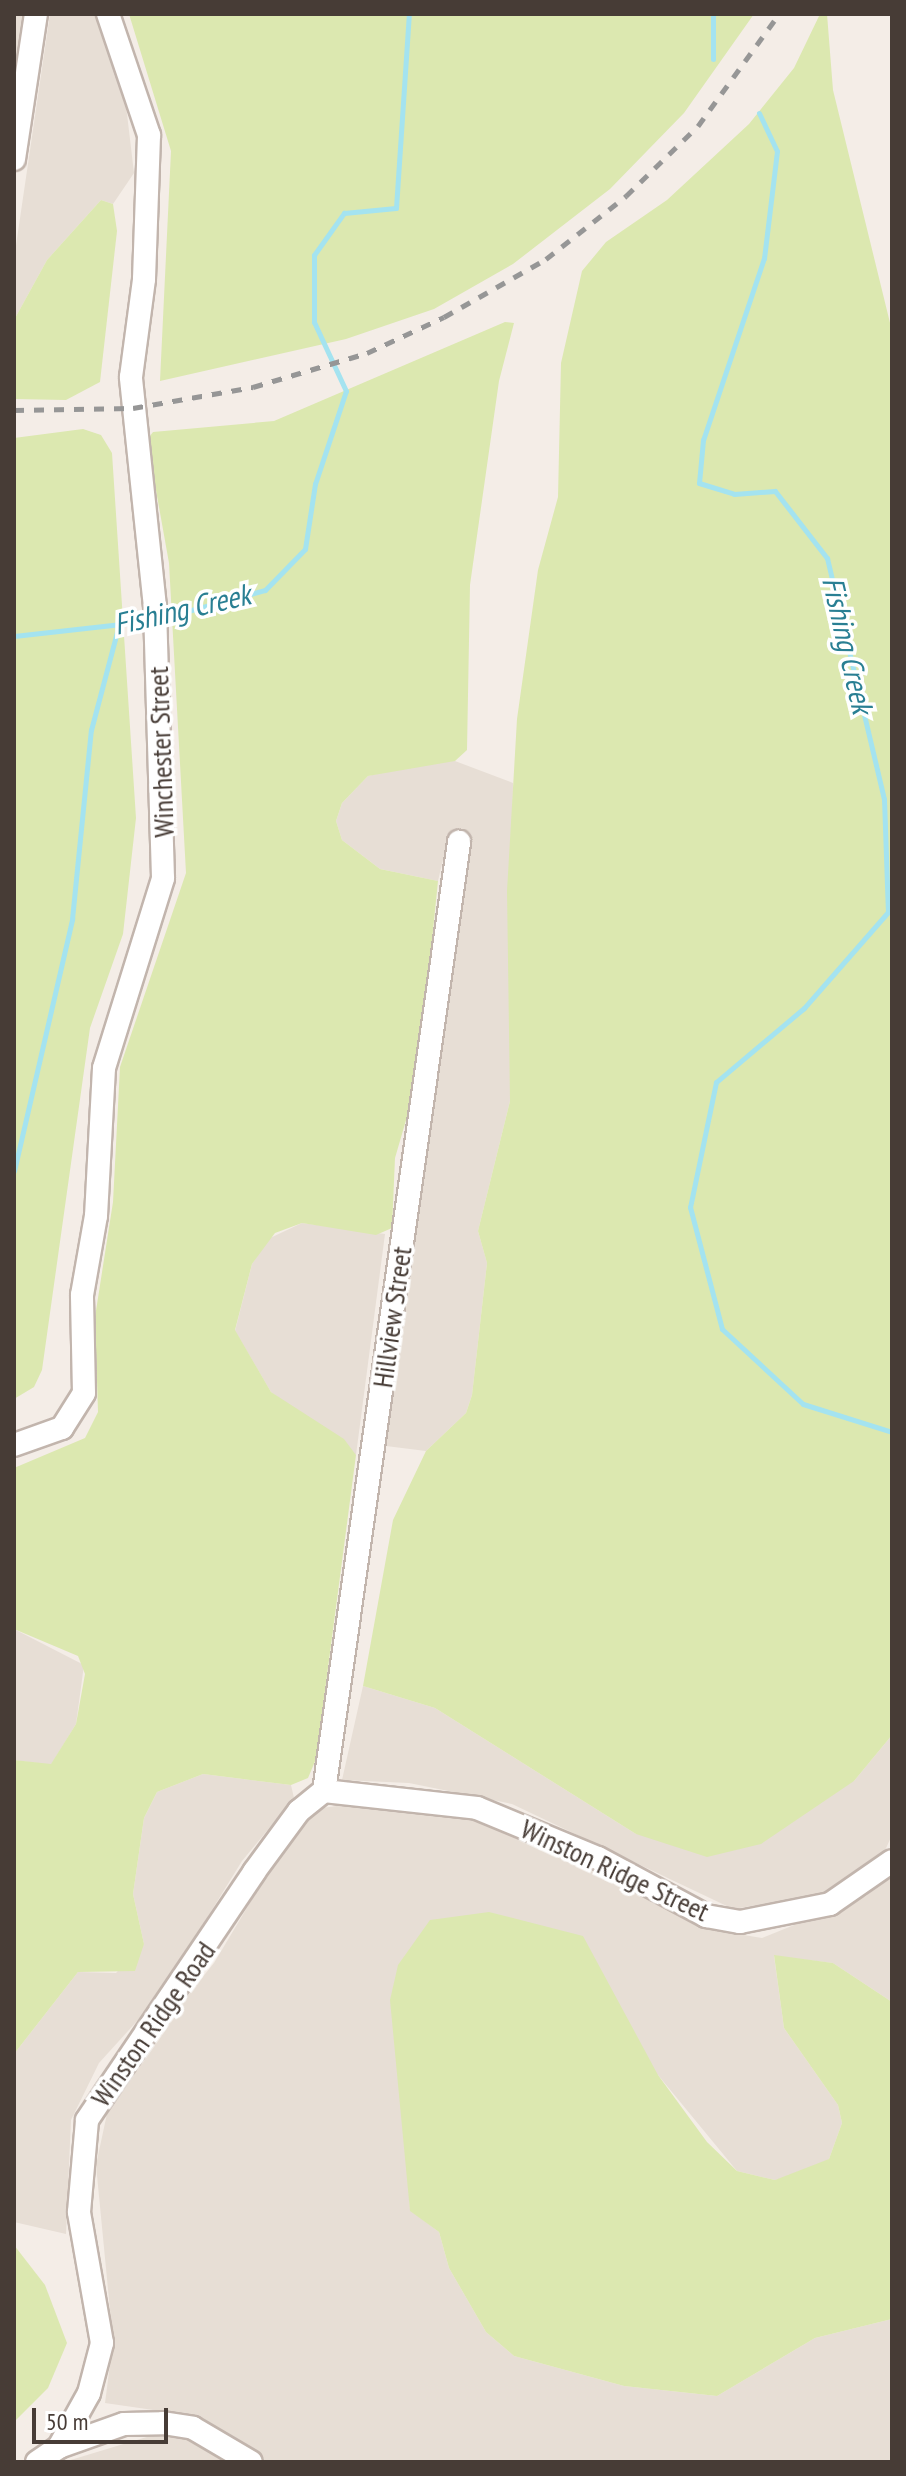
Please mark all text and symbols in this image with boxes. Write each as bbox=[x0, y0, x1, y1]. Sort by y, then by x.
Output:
water label: Fishing Creek bbox=[815, 573, 881, 717]
water label: Fishing Creek bbox=[110, 576, 254, 642]
street label: Winchester Street bbox=[141, 666, 181, 838]
street label: Hillview Street bbox=[365, 1244, 419, 1390]
street label: Winston Ridge Street bbox=[516, 1812, 714, 1928]
street label: Winston Ridge Road bbox=[84, 1935, 222, 2113]
scale bar bbox=[36, 2392, 172, 2442]
text: 50 m bbox=[46, 2406, 88, 2437]

